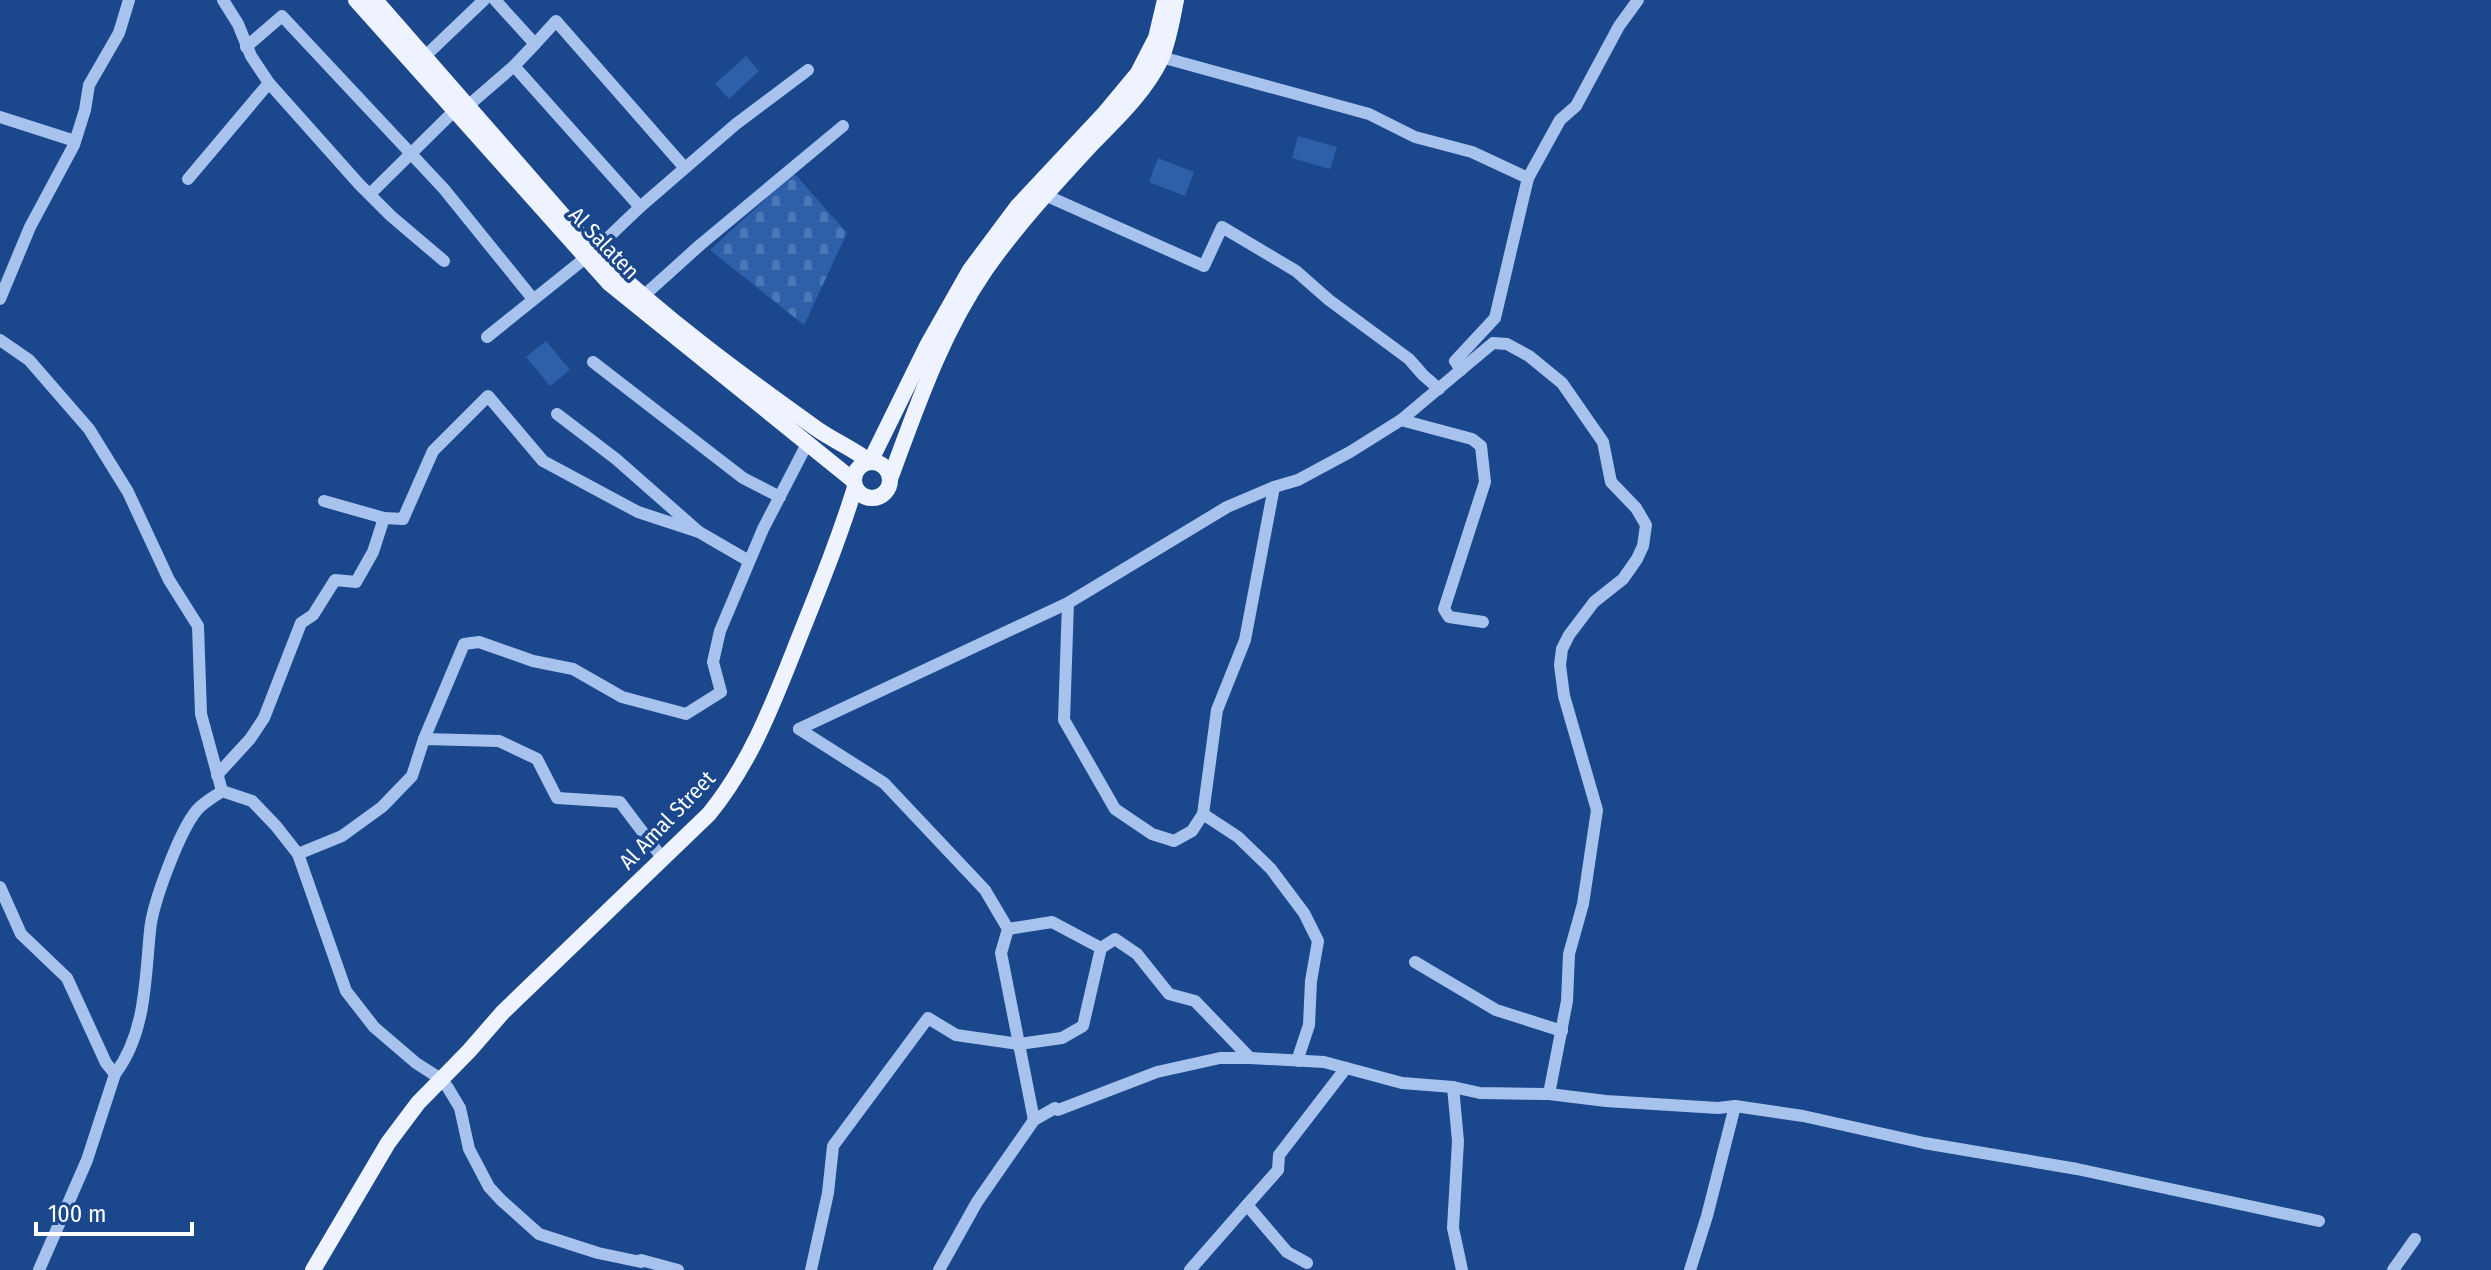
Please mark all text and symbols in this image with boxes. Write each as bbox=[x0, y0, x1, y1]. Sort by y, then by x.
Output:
street label: Al Salaten bbox=[563, 201, 645, 285]
street label: Al Amal Street bbox=[613, 764, 721, 875]
scale bar bbox=[36, 1186, 192, 1236]
text: 100 m bbox=[48, 1200, 106, 1228]

